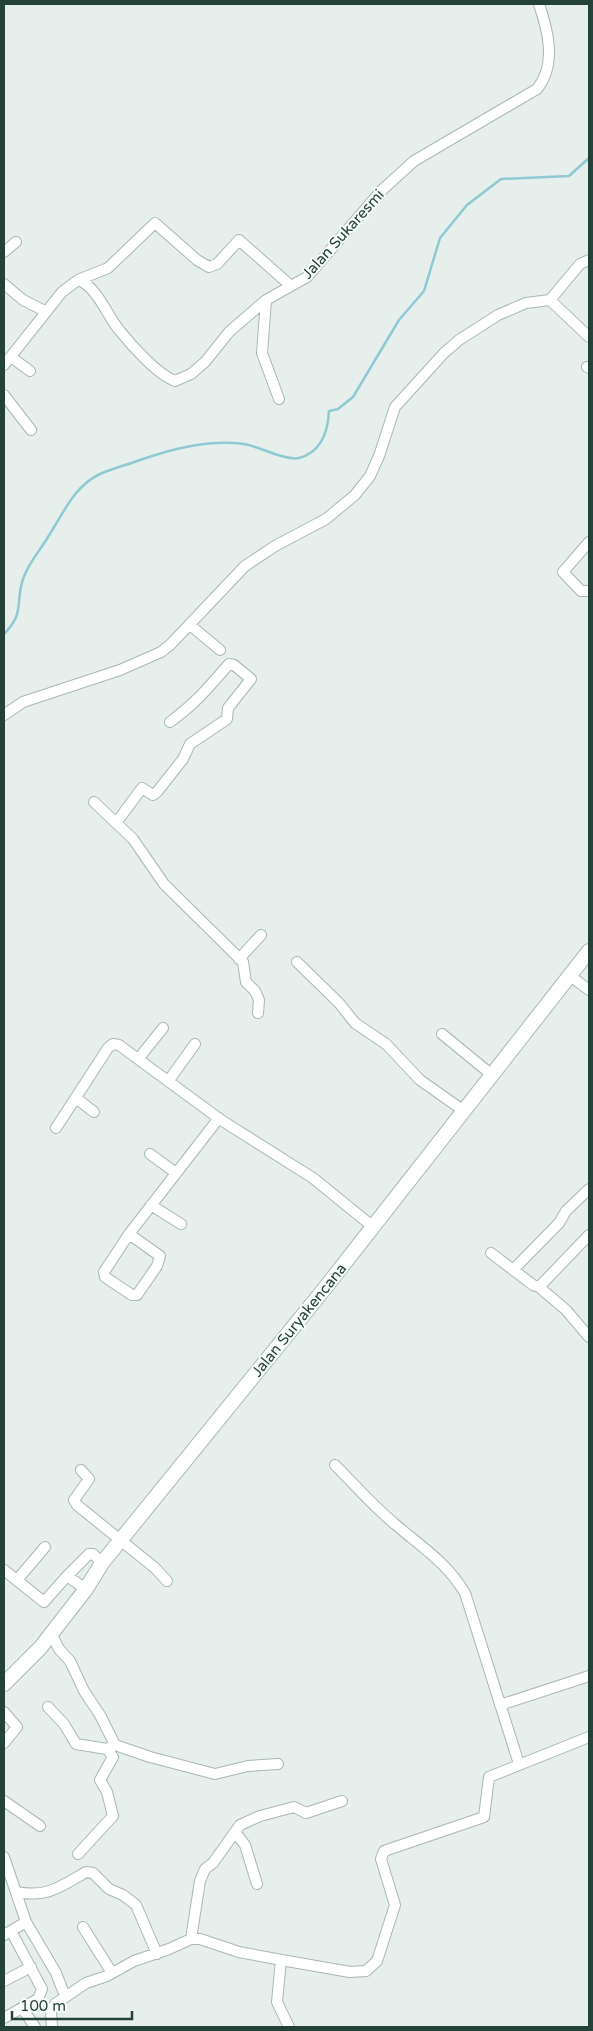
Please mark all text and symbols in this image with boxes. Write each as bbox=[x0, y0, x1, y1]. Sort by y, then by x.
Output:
street label: Jalan Sukaresmi bbox=[298, 186, 388, 282]
street label: Jalan Suryakencana bbox=[248, 1260, 350, 1380]
scale bar bbox=[12, 1988, 132, 2020]
text: 100 m bbox=[20, 1997, 66, 2015]

